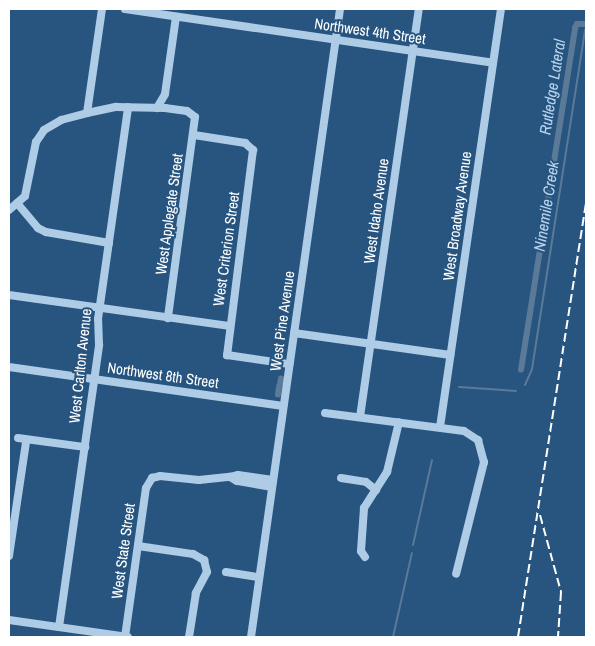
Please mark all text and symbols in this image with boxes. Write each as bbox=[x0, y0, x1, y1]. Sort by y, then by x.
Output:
street label: Northwest 4th Street bbox=[313, 14, 427, 48]
water label: Rutledge Lateral bbox=[535, 38, 569, 136]
street label: West Broadway Avenue bbox=[439, 150, 475, 282]
street label: West Applegate Street bbox=[152, 152, 186, 276]
street label: West Idaho Avenue bbox=[360, 157, 392, 265]
water label: Ninemile Creek bbox=[529, 159, 563, 253]
street label: West Criterion Street bbox=[209, 191, 243, 307]
street label: West Pine Avenue bbox=[266, 270, 298, 372]
street label: West Carlton Avenue bbox=[65, 307, 95, 425]
street label: Northwest 8th Street bbox=[106, 358, 220, 392]
street label: West State Street bbox=[107, 502, 139, 600]

